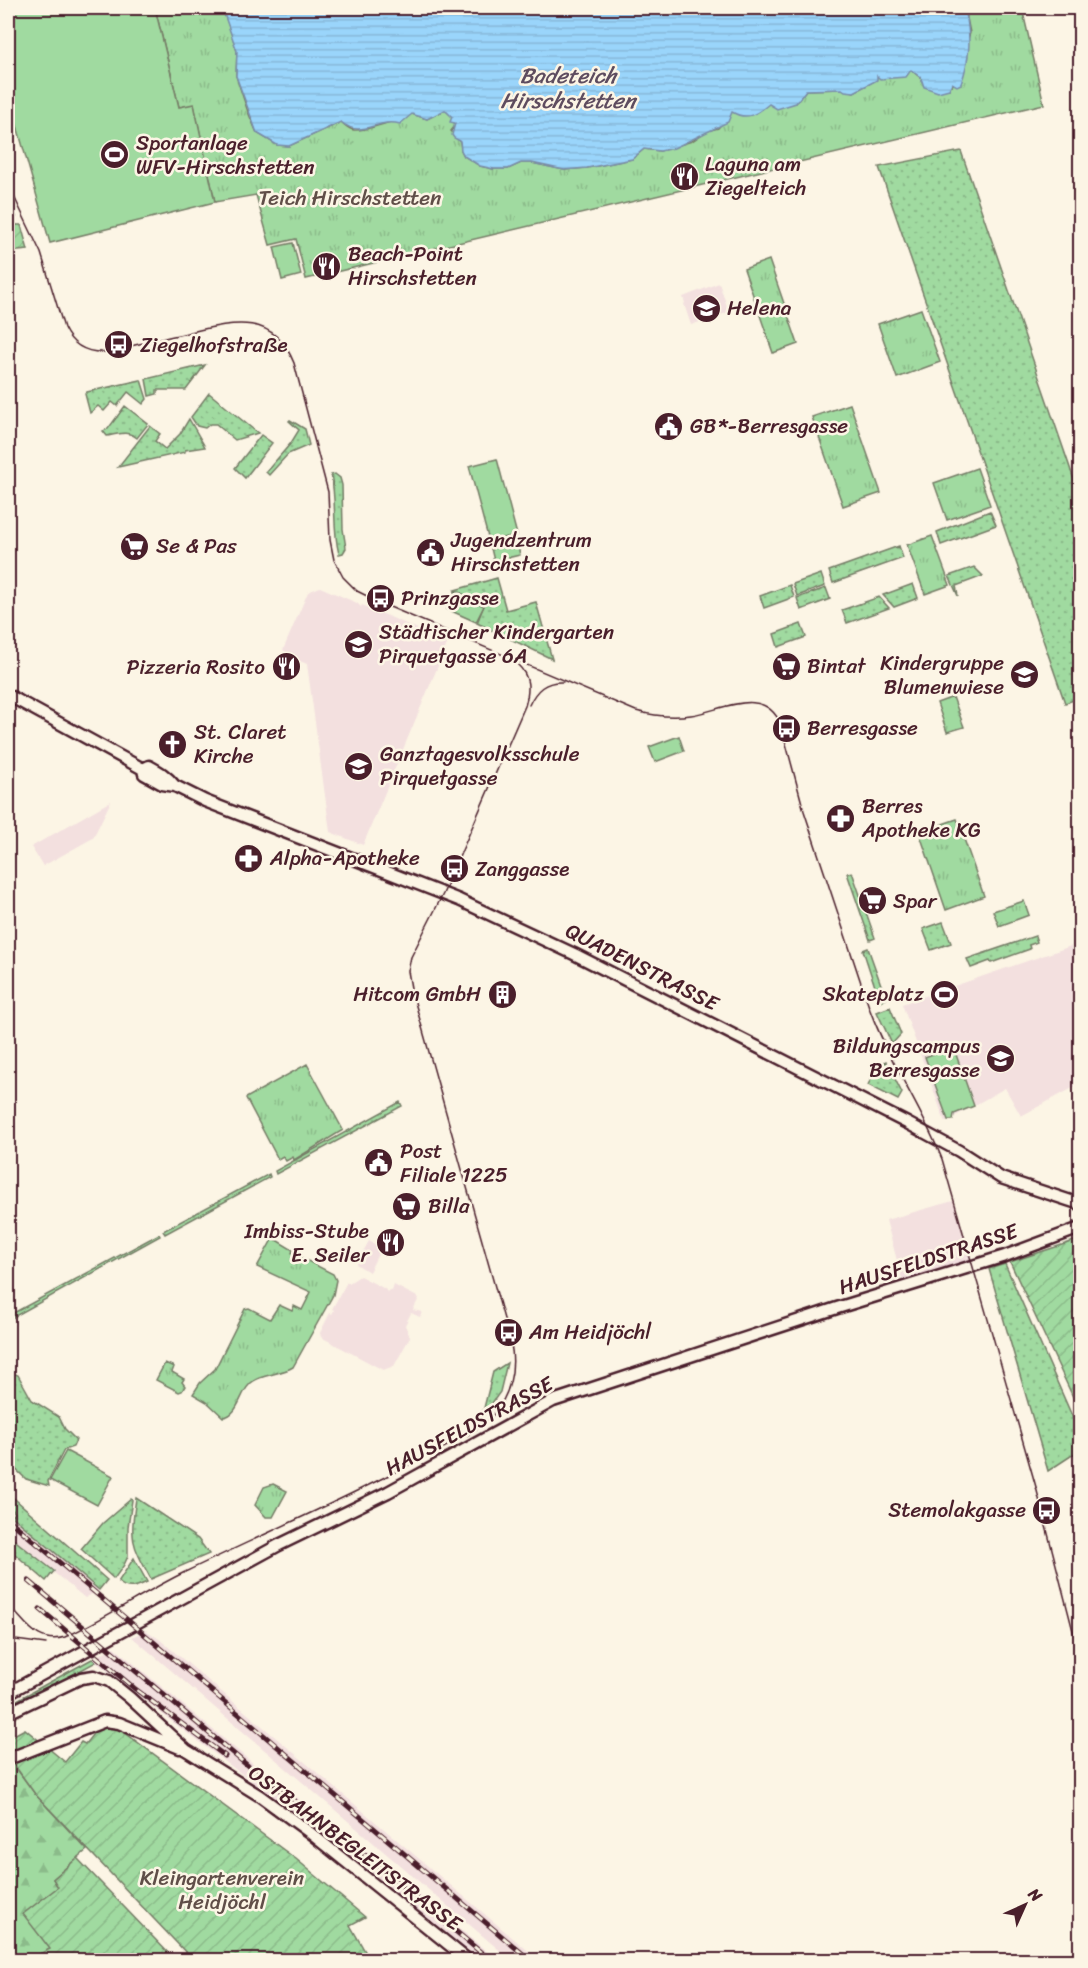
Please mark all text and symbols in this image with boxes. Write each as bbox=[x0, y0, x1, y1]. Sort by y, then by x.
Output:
water label: Badeteich Hirschstetten bbox=[501, 56, 638, 120]
place label: Sportanlage WFV-Hirschstetten bbox=[136, 124, 315, 186]
sports icon: Sportanlage WFV-Hirschstetten bbox=[99, 139, 131, 171]
place label: Laguna am Ziegelteich bbox=[705, 145, 806, 207]
restaurant icon: Laguna am Ziegelteich bbox=[668, 160, 700, 192]
park label: Teich Hirschstetten bbox=[259, 179, 441, 217]
place label: Beach-Point Hirschstetten bbox=[348, 235, 477, 297]
restaurant icon: Beach-Point Hirschstetten bbox=[311, 250, 343, 282]
place label: Helena bbox=[727, 289, 792, 327]
school or university icon: Helena bbox=[690, 292, 722, 324]
place label: Ziegelhofstraße bbox=[140, 326, 288, 364]
bus stop icon: Ziegelhofstraße bbox=[103, 329, 135, 361]
place label: GB*-Berresgasse bbox=[690, 407, 848, 445]
public building icon: GB*-Berresgasse bbox=[653, 410, 685, 442]
place label: Jugendzentrum Hirschstetten bbox=[450, 521, 592, 583]
place label: Se & Pas bbox=[156, 527, 237, 565]
supermarket icon: Se & Pas bbox=[119, 530, 151, 562]
public building icon: Jugendzentrum Hirschstetten bbox=[414, 536, 446, 568]
place label: Prinzgasse bbox=[401, 579, 499, 617]
bus stop icon: Prinzgasse bbox=[364, 582, 396, 614]
place label: Städtischer Kindergarten Pirquetgasse 6A bbox=[379, 613, 614, 675]
school or university icon: Städtischer Kindergarten Pirquetgasse 6A bbox=[342, 628, 374, 660]
place label: Kindergruppe Blumenwiese bbox=[880, 644, 1004, 706]
place label: Bintat bbox=[807, 647, 867, 685]
place label: Pizzeria Rosito bbox=[127, 648, 265, 686]
supermarket icon: Bintat bbox=[770, 650, 802, 682]
restaurant icon: Pizzeria Rosito bbox=[270, 651, 302, 683]
school or university icon: Kindergruppe Blumenwiese bbox=[1009, 659, 1041, 691]
place label: Berresgasse bbox=[807, 709, 918, 747]
bus stop icon: Berresgasse bbox=[770, 712, 802, 744]
place label: St. Claret Kirche bbox=[194, 713, 286, 775]
church icon: St. Claret Kirche bbox=[157, 728, 189, 760]
place label: Ganztagesvolksschule Pirquetgasse bbox=[380, 735, 580, 797]
school or university icon: Ganztagesvolksschule Pirquetgasse bbox=[343, 750, 375, 782]
place label: Berres Apotheke KG bbox=[861, 787, 981, 849]
pharmacy icon: Berres Apotheke KG bbox=[825, 802, 857, 834]
place label: Alpha-Apotheke bbox=[269, 839, 420, 877]
pharmacy icon: Alpha-Apotheke bbox=[233, 842, 265, 874]
place label: Zanggasse bbox=[475, 850, 569, 888]
bus stop icon: Zanggasse bbox=[438, 853, 470, 885]
place label: Spar bbox=[893, 882, 938, 920]
supermarket icon: Spar bbox=[856, 885, 888, 917]
street label: QUADENSTRASSE bbox=[559, 912, 727, 1023]
place label: Hitcom GmbH bbox=[353, 975, 481, 1013]
place label: Skateplatz bbox=[822, 975, 924, 1013]
building icon: Hitcom GmbH bbox=[486, 978, 518, 1010]
sports icon: Skateplatz bbox=[929, 978, 961, 1010]
place label: Bildungscampus Berresgasse bbox=[833, 1027, 980, 1089]
school or university icon: Bildungscampus Berresgasse bbox=[985, 1042, 1017, 1074]
place label: Post Filiale 1225 bbox=[400, 1132, 508, 1194]
public building icon: Post Filiale 1225 bbox=[363, 1147, 395, 1179]
place label: Billa bbox=[428, 1187, 470, 1225]
supermarket icon: Billa bbox=[391, 1190, 423, 1222]
place label: Imbiss-Stube E. Seiler bbox=[244, 1212, 370, 1274]
street label: HAUSFELDSTRASSE bbox=[833, 1212, 1024, 1306]
restaurant icon: Imbiss-Stube E. Seiler bbox=[374, 1227, 406, 1259]
place label: Am Heidjöchl bbox=[528, 1313, 652, 1351]
bus stop icon: Am Heidjöchl bbox=[492, 1316, 524, 1348]
street label: HAUSFELDSTRASSE bbox=[378, 1365, 561, 1487]
place label: Stemolakgasse bbox=[888, 1491, 1026, 1529]
bus stop icon: Stemolakgasse bbox=[1031, 1494, 1063, 1526]
street label: OSTBAHNBEGLEITSTRASSE bbox=[240, 1755, 471, 1942]
park label: Kleingartenverein Heidjöchl bbox=[140, 1859, 304, 1921]
north arrow bbox=[995, 1875, 1055, 1935]
text: N bbox=[1020, 1880, 1050, 1910]

